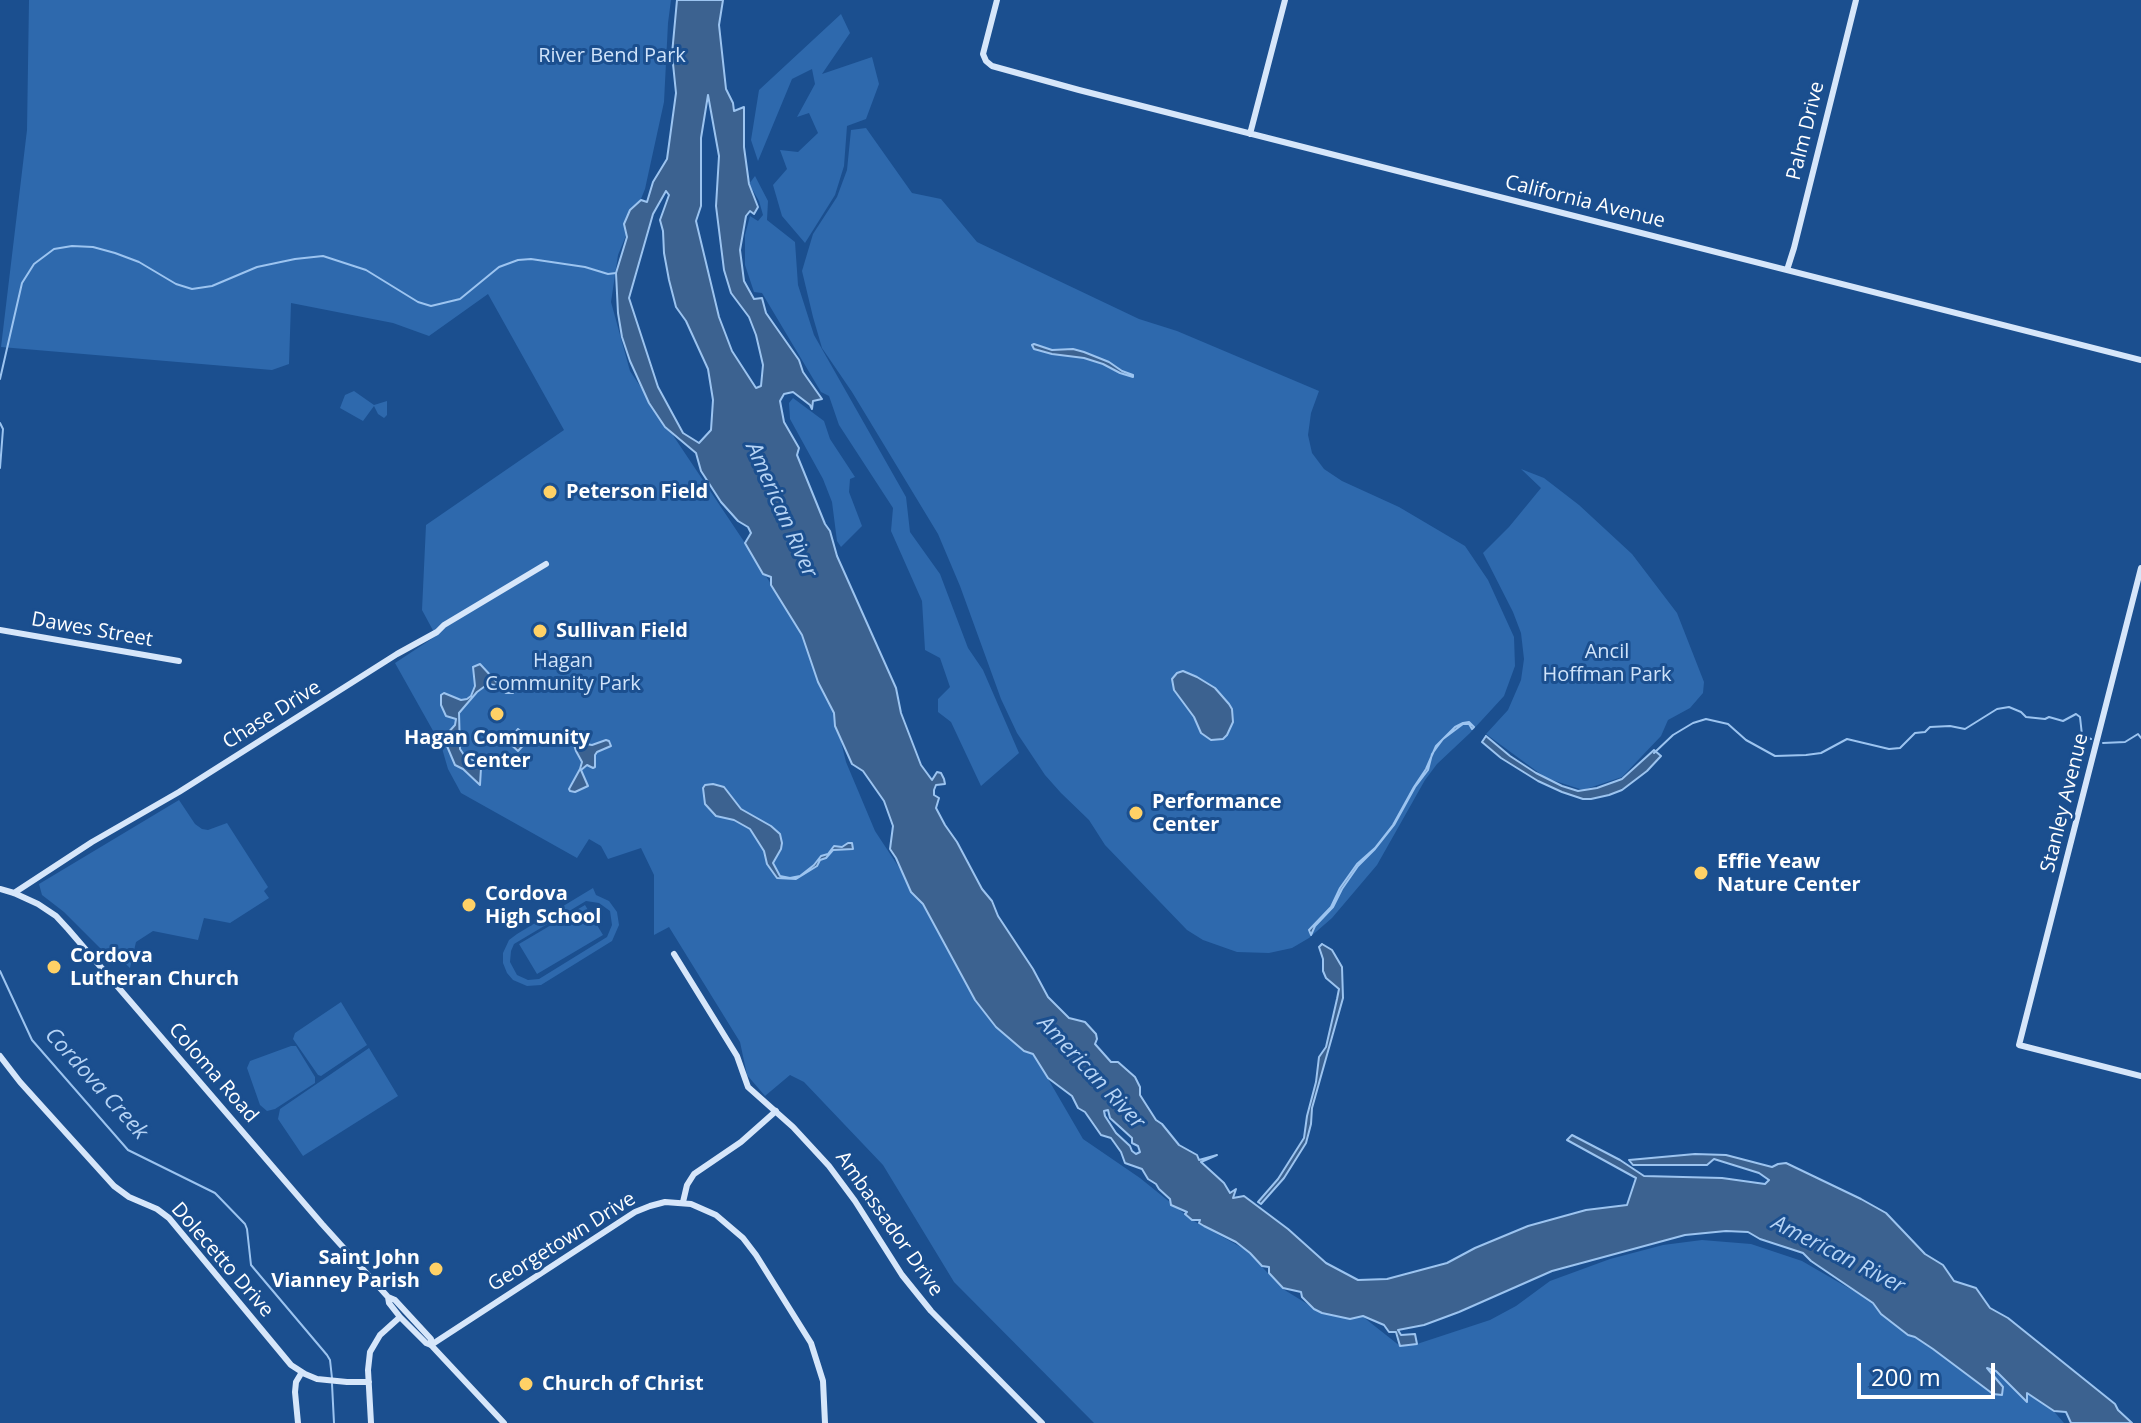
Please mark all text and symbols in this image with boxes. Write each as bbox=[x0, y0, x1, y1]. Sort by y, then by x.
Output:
park label: River Bend Park bbox=[538, 44, 686, 68]
street label: Palm Drive bbox=[1782, 79, 1830, 183]
street label: California Avenue bbox=[1503, 171, 1667, 233]
water label: American River bbox=[739, 438, 823, 582]
place label: Peterson Field bbox=[566, 480, 708, 504]
marker: Peterson Field bbox=[541, 483, 559, 501]
street label: Dawes Street bbox=[29, 608, 155, 652]
place label: Sullivan Field bbox=[556, 619, 688, 643]
marker: Sullivan Field bbox=[531, 622, 549, 640]
park label: Ancil Hoffman Park bbox=[1542, 640, 1672, 687]
park label: Hagan Community Park bbox=[485, 649, 641, 696]
street label: Chase Drive bbox=[219, 675, 325, 755]
marker: Hagan Community Center bbox=[488, 705, 506, 723]
place label: Hagan Community Center bbox=[404, 726, 590, 773]
street label: Stanley Avenue bbox=[2036, 731, 2094, 875]
place label: Performance Center bbox=[1152, 790, 1282, 837]
marker: Performance Center bbox=[1127, 804, 1145, 822]
place label: Effie Yeaw Nature Center bbox=[1717, 850, 1861, 897]
marker: Effie Yeaw Nature Center bbox=[1692, 864, 1710, 882]
place label: Cordova High School bbox=[485, 882, 601, 929]
marker: Cordova High School bbox=[460, 896, 478, 914]
place label: Cordova Lutheran Church bbox=[70, 944, 239, 991]
marker: Cordova Lutheran Church bbox=[45, 958, 63, 976]
water label: American River bbox=[1032, 1011, 1150, 1135]
street label: Coloma Road bbox=[163, 1018, 263, 1128]
water label: Cordova Creek bbox=[39, 1023, 153, 1145]
street label: Ambassador Drive bbox=[830, 1147, 948, 1301]
street label: Georgetown Drive bbox=[484, 1187, 640, 1297]
street label: Dolecetto Drive bbox=[166, 1198, 278, 1322]
water label: American River bbox=[1767, 1210, 1909, 1300]
place label: Saint John Vianney Parish bbox=[271, 1246, 420, 1293]
marker: Saint John Vianney Parish bbox=[427, 1260, 445, 1278]
scale bar bbox=[1861, 1347, 1999, 1397]
text: 200 m bbox=[1871, 1360, 1941, 1393]
place label: Church of Christ bbox=[542, 1372, 704, 1396]
marker: Church of Christ bbox=[517, 1375, 535, 1393]

